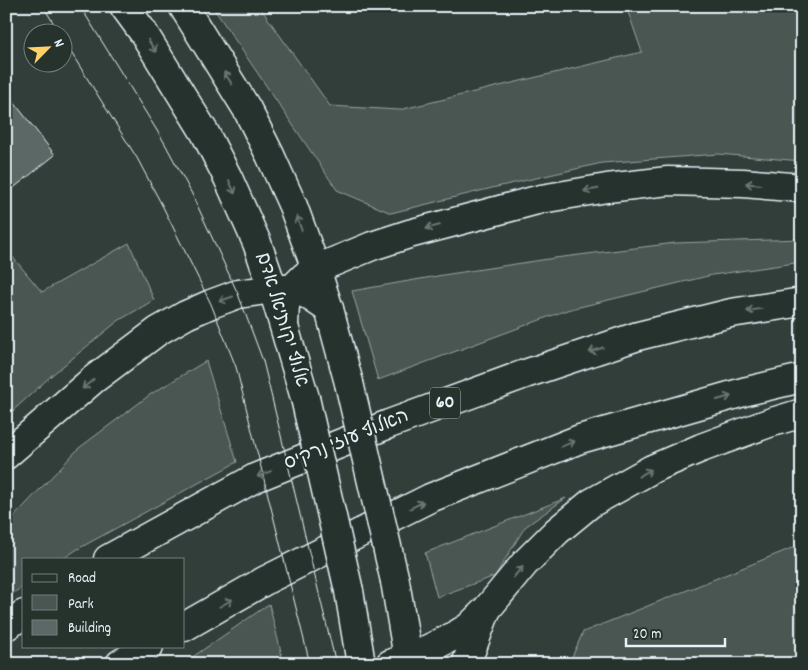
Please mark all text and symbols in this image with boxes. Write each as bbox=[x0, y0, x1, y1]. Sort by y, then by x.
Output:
north arrow bbox=[22, 22, 72, 72]
text: N bbox=[48, 36, 69, 51]
one-way arrow bbox=[147, 39, 157, 53]
one-way arrow bbox=[222, 71, 232, 85]
one-way arrow bbox=[228, 179, 237, 194]
one-way arrow bbox=[745, 179, 761, 189]
one-way arrow bbox=[584, 186, 600, 196]
one-way arrow bbox=[294, 216, 303, 232]
one-way arrow bbox=[426, 223, 442, 233]
street label: אלוף יקותיאל אדם bbox=[248, 249, 314, 391]
one-way arrow bbox=[218, 295, 234, 304]
one-way arrow bbox=[746, 305, 762, 315]
one-way arrow bbox=[589, 346, 605, 355]
one-way arrow bbox=[82, 378, 95, 390]
road number: 60 bbox=[430, 388, 460, 418]
one-way arrow bbox=[715, 392, 731, 402]
street label: האלוף עוזי נרקיס bbox=[280, 404, 414, 478]
one-way arrow bbox=[560, 439, 575, 448]
one-way arrow bbox=[637, 468, 652, 477]
one-way arrow bbox=[257, 470, 272, 480]
one-way arrow bbox=[410, 500, 425, 510]
legend bbox=[22, 558, 185, 648]
one-way arrow bbox=[512, 566, 523, 579]
text: Road bbox=[68, 568, 96, 590]
text: Park bbox=[68, 594, 94, 616]
one-way arrow bbox=[219, 597, 233, 607]
scale bar bbox=[626, 615, 724, 647]
text: Building bbox=[68, 618, 111, 640]
text: 20 m bbox=[633, 624, 661, 646]

